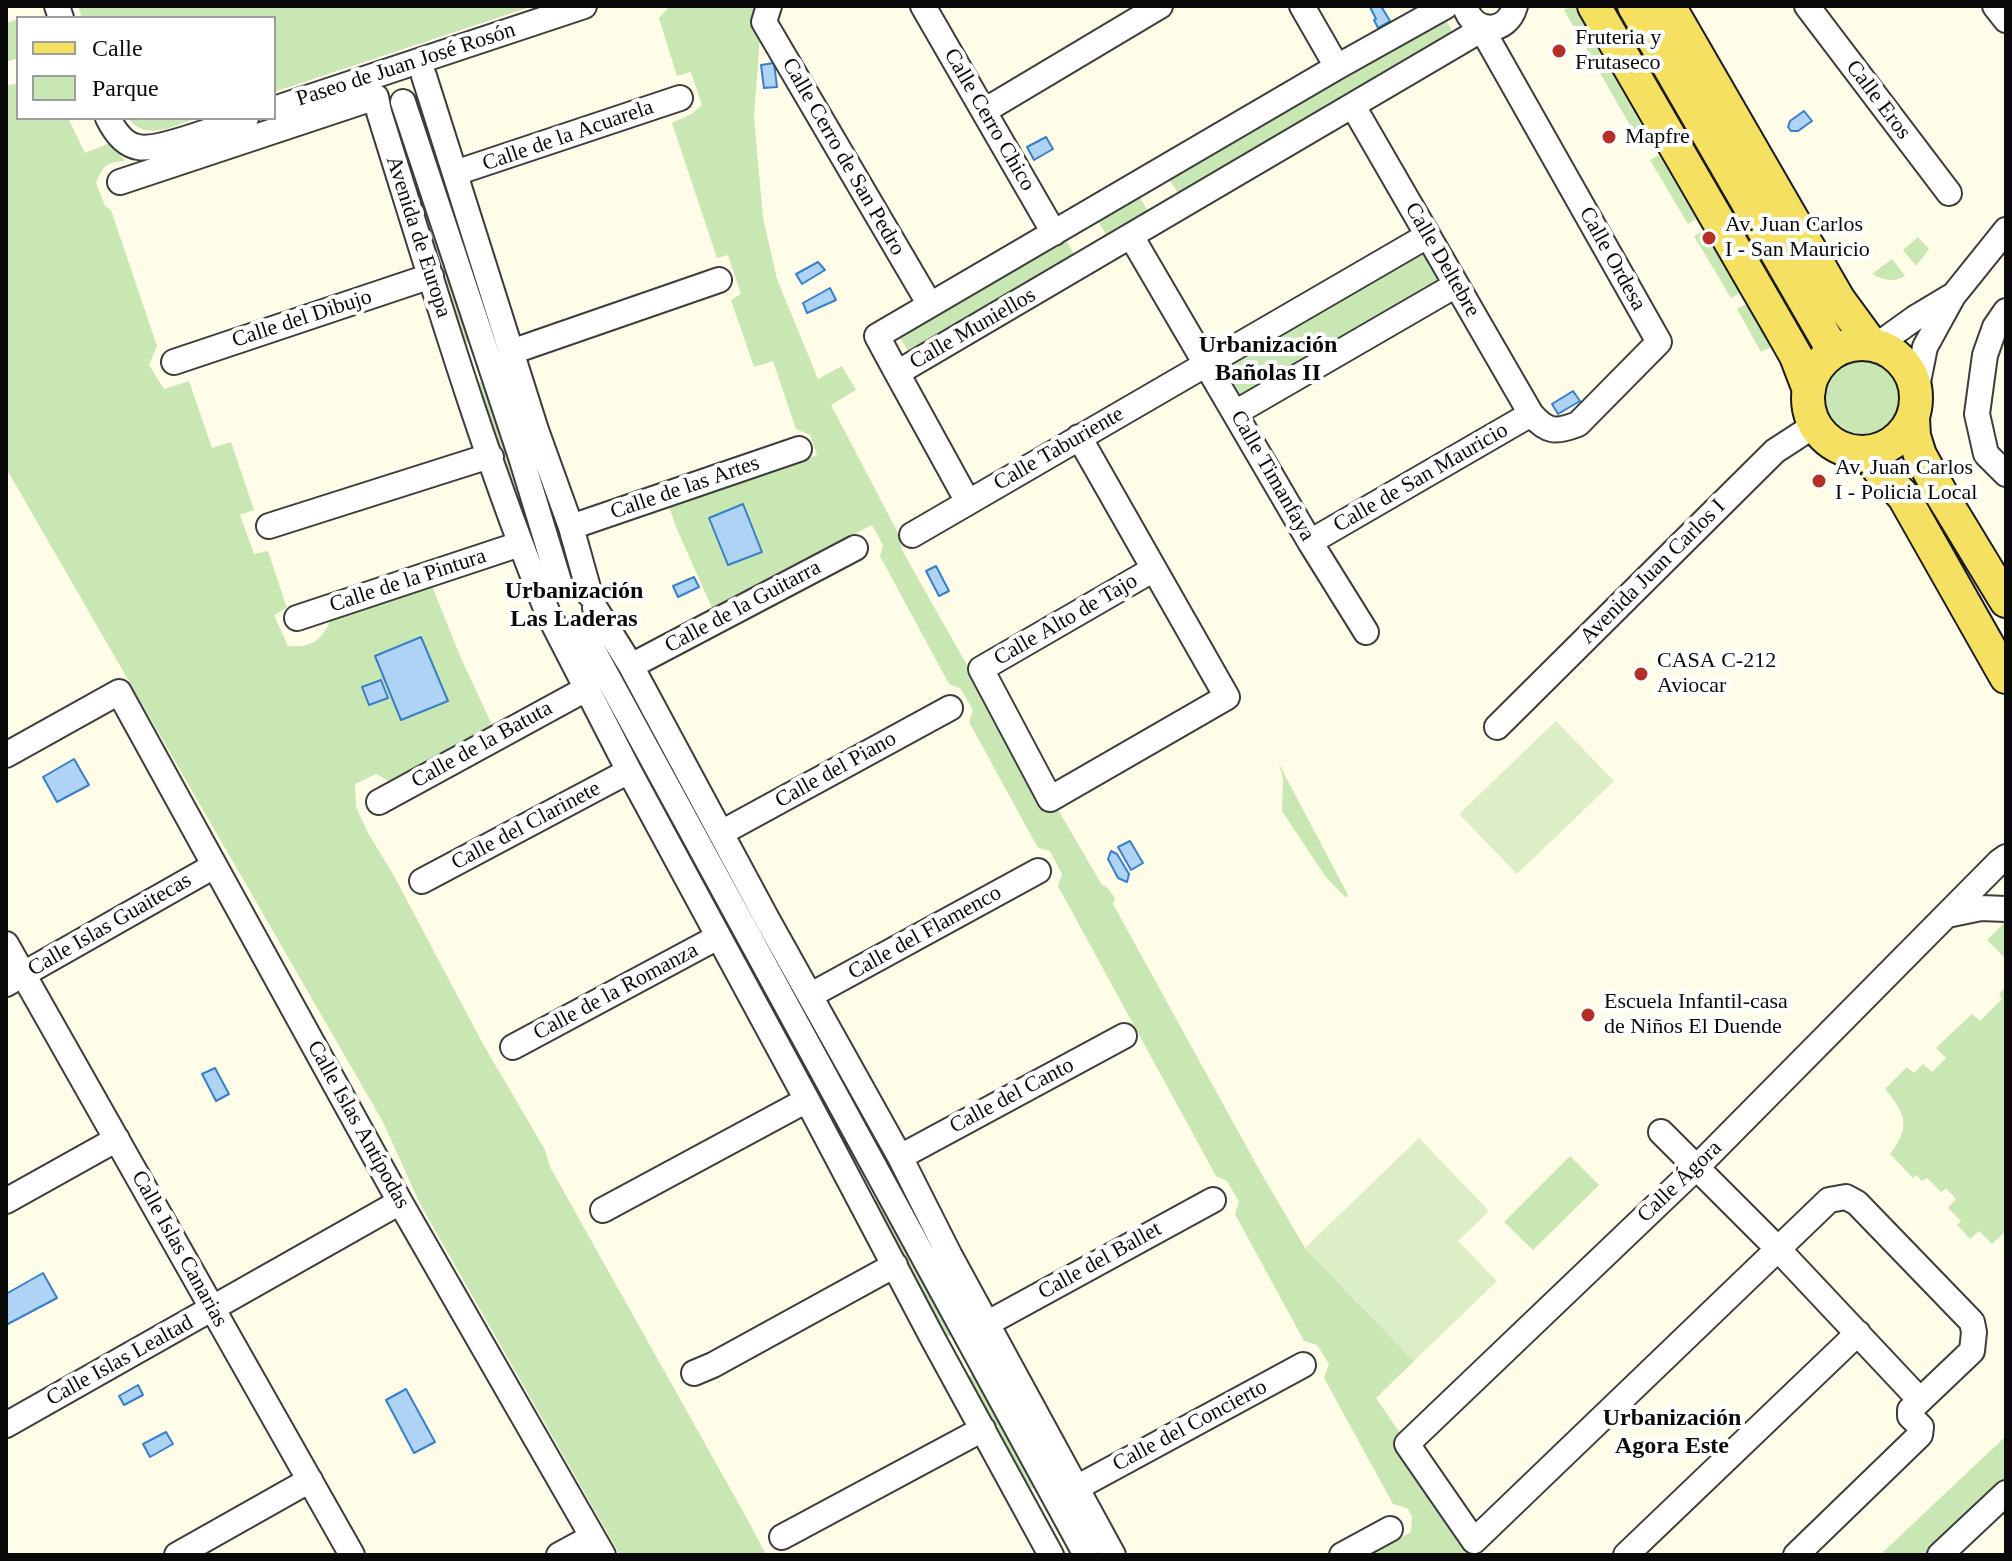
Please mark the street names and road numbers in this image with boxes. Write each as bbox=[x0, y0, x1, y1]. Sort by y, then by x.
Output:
street label: Paseo de Juan José Rosón bbox=[293, 17, 519, 113]
street label: Calle Cerro Chico bbox=[938, 44, 1040, 196]
street label: Calle Cerro de San Pedro bbox=[776, 54, 910, 260]
street label: Calle Eros bbox=[1840, 55, 1916, 145]
street label: Calle de la Acuarela bbox=[479, 94, 657, 178]
street label: Avenida de Europa bbox=[379, 153, 457, 321]
street label: Calle Deltebre bbox=[1399, 198, 1485, 322]
street label: Calle Ordesa bbox=[1573, 203, 1651, 315]
street label: Calle Muniellos bbox=[905, 282, 1041, 376]
street label: Calle del Dibujo bbox=[229, 284, 375, 354]
street label: Calle Taburiente bbox=[989, 401, 1129, 497]
street label: Calle Timanfaya bbox=[1224, 406, 1320, 546]
street label: Calle de San Mauricio bbox=[1329, 417, 1513, 539]
street label: Calle de las Artes bbox=[607, 450, 763, 526]
street label: Avenida Juan Carlos I bbox=[1575, 494, 1731, 650]
street label: Calle de la Pintura bbox=[326, 543, 490, 619]
street label: Calle de la Guitarra bbox=[660, 555, 826, 659]
street label: Calle Alto de Tajo bbox=[989, 568, 1143, 672]
street label: Calle de la Batuta bbox=[407, 695, 557, 795]
street label: Calle del Piano bbox=[771, 726, 901, 814]
street label: Calle del Clarinete bbox=[447, 776, 605, 876]
street label: Calle Islas Guaitecas bbox=[24, 867, 196, 983]
street label: Calle del Flamenco bbox=[844, 880, 1006, 986]
street label: Calle de la Romanza bbox=[529, 937, 703, 1047]
street label: Calle Islas Antípodas bbox=[301, 1036, 415, 1214]
street label: Calle del Canto bbox=[945, 1052, 1079, 1140]
street label: Calle Ágora bbox=[1632, 1135, 1728, 1229]
street label: Calle Islas Canarias bbox=[125, 1166, 233, 1332]
street label: Calle del Ballet bbox=[1034, 1216, 1166, 1306]
street label: Calle Islas Lealtad bbox=[42, 1310, 198, 1412]
street label: Calle del Concierto bbox=[1108, 1374, 1272, 1478]

